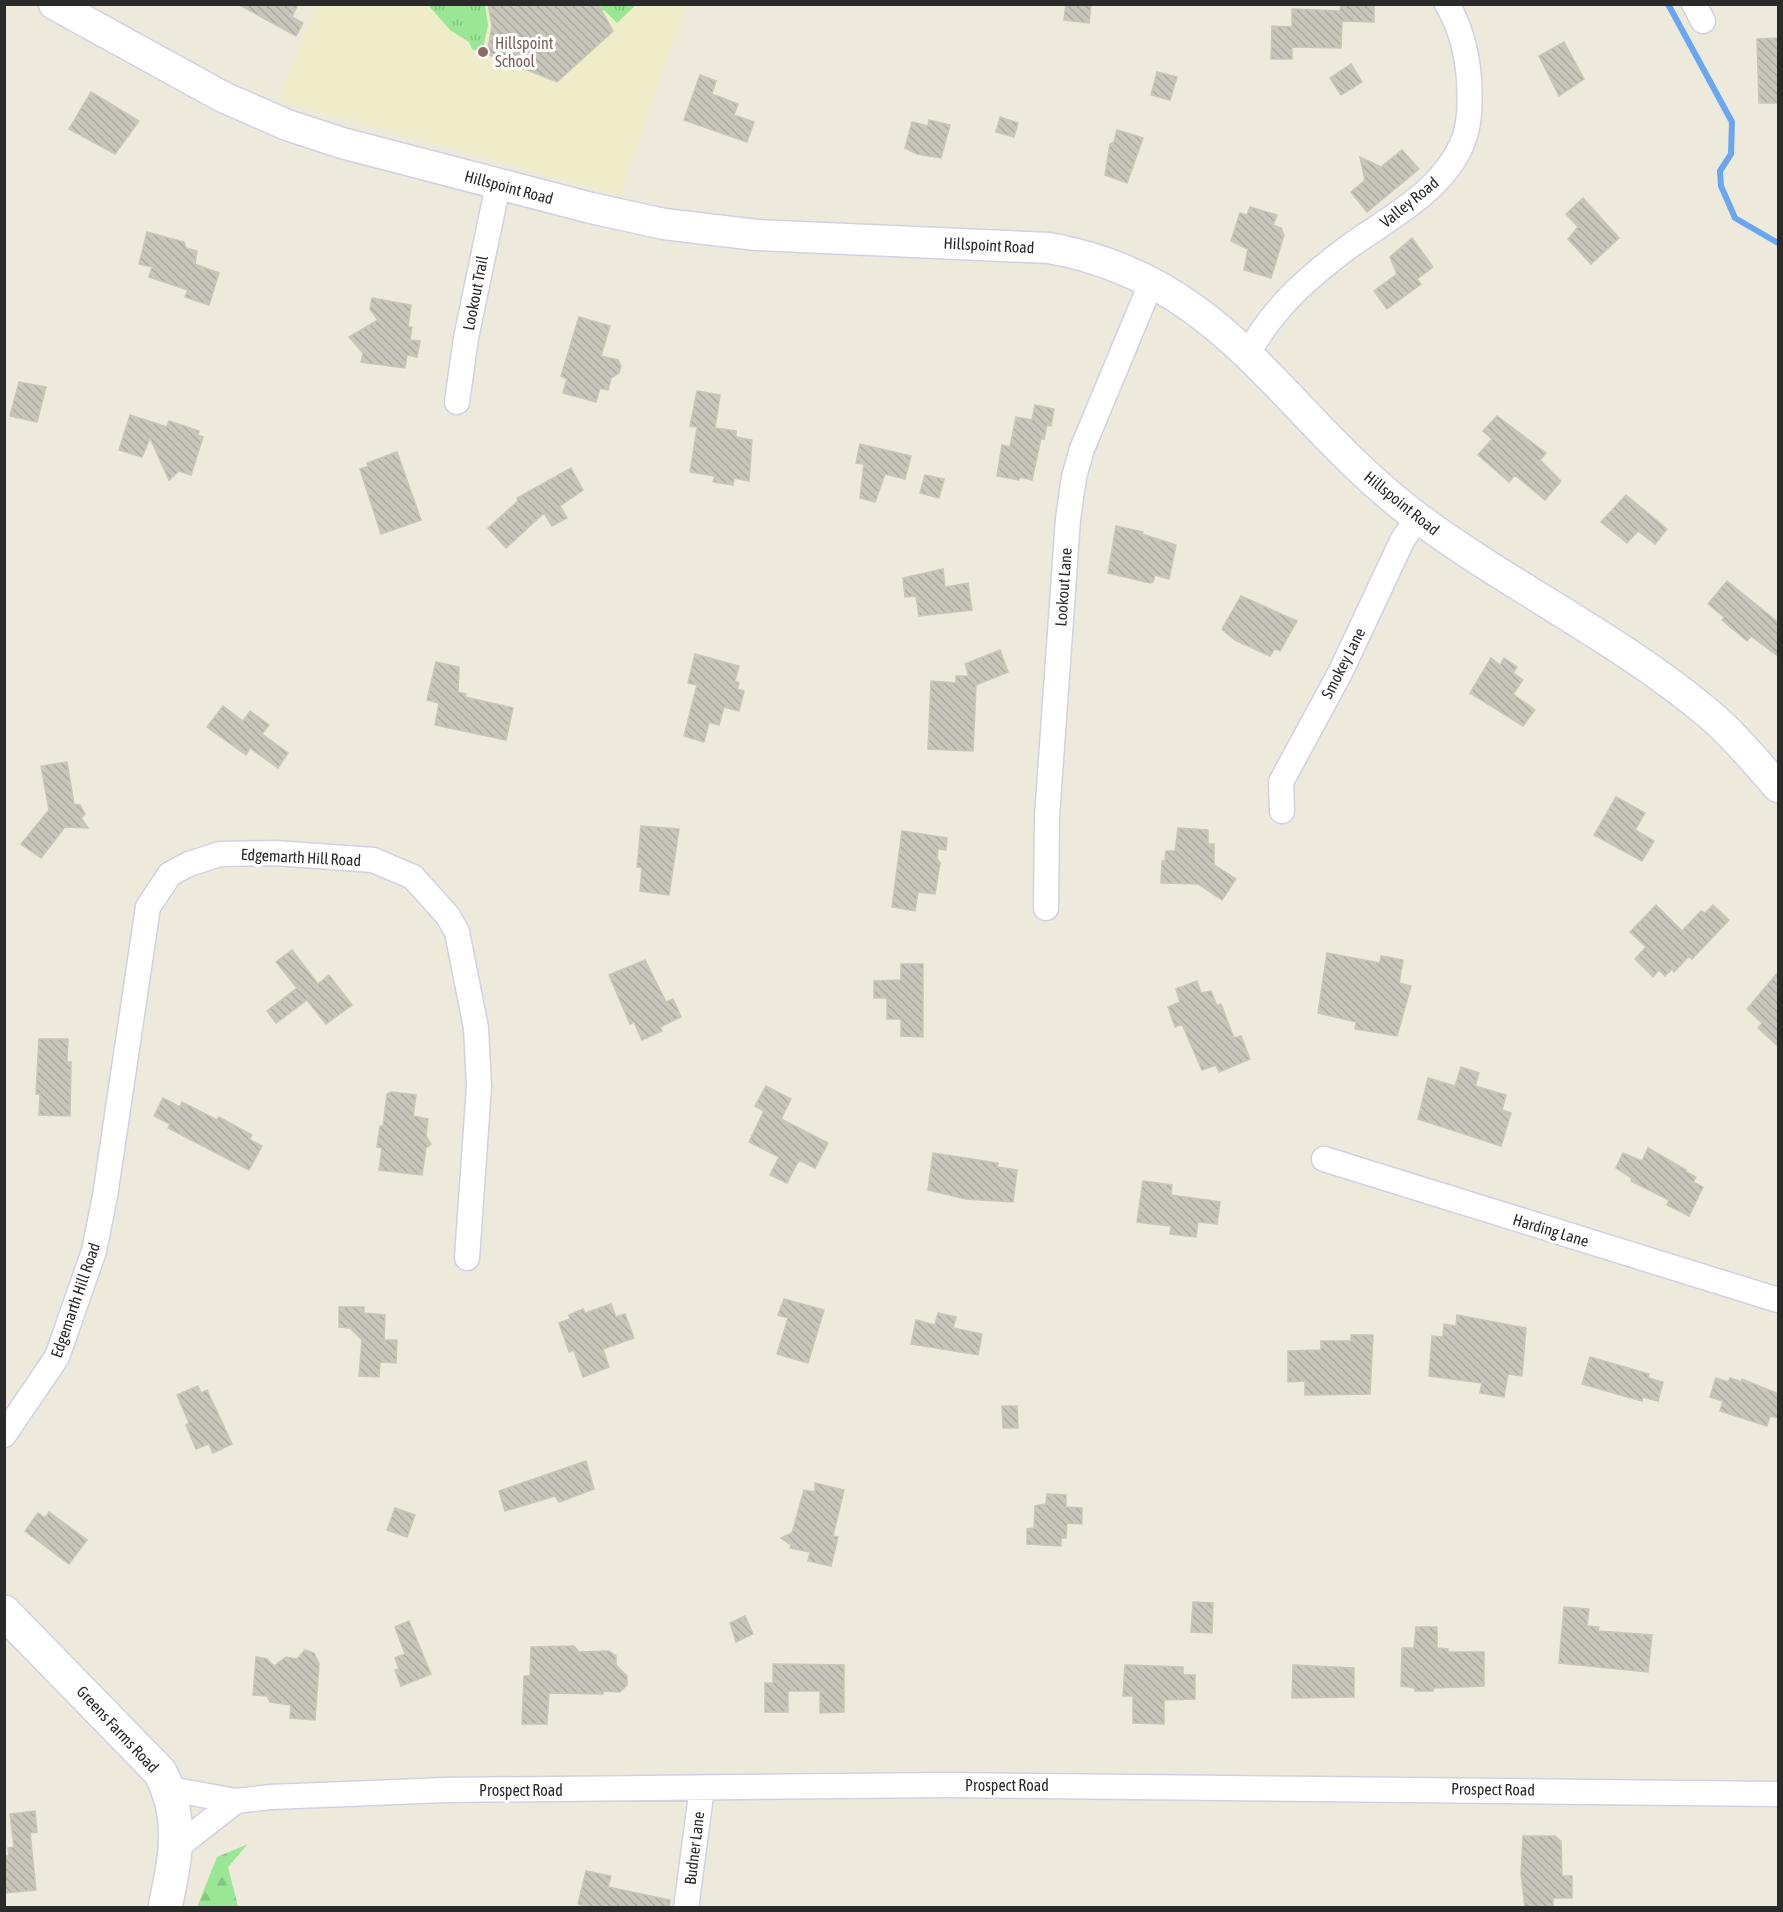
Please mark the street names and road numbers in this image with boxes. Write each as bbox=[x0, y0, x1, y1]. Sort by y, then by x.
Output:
street label: Hillspoint Road bbox=[462, 167, 555, 208]
street label: Valley Road bbox=[1376, 173, 1442, 232]
street label: Hillspoint Road bbox=[943, 234, 1035, 257]
street label: Lookout Trail bbox=[459, 253, 491, 332]
street label: Hillspoint Road bbox=[1360, 467, 1443, 539]
street label: Lookout Lane bbox=[1051, 547, 1075, 627]
street label: Smokey Lane bbox=[1317, 625, 1369, 702]
street label: Edgemarth Hill Road bbox=[240, 845, 362, 870]
street label: Harding Lane bbox=[1511, 1210, 1591, 1251]
street label: Edgemarth Hill Road bbox=[47, 1240, 104, 1360]
street label: Greens Farms Road bbox=[73, 1682, 163, 1776]
street label: Prospect Road bbox=[965, 1776, 1049, 1795]
street label: Prospect Road bbox=[1451, 1779, 1535, 1800]
street label: Prospect Road bbox=[479, 1781, 563, 1800]
street label: Budner Lane bbox=[681, 1810, 707, 1886]

